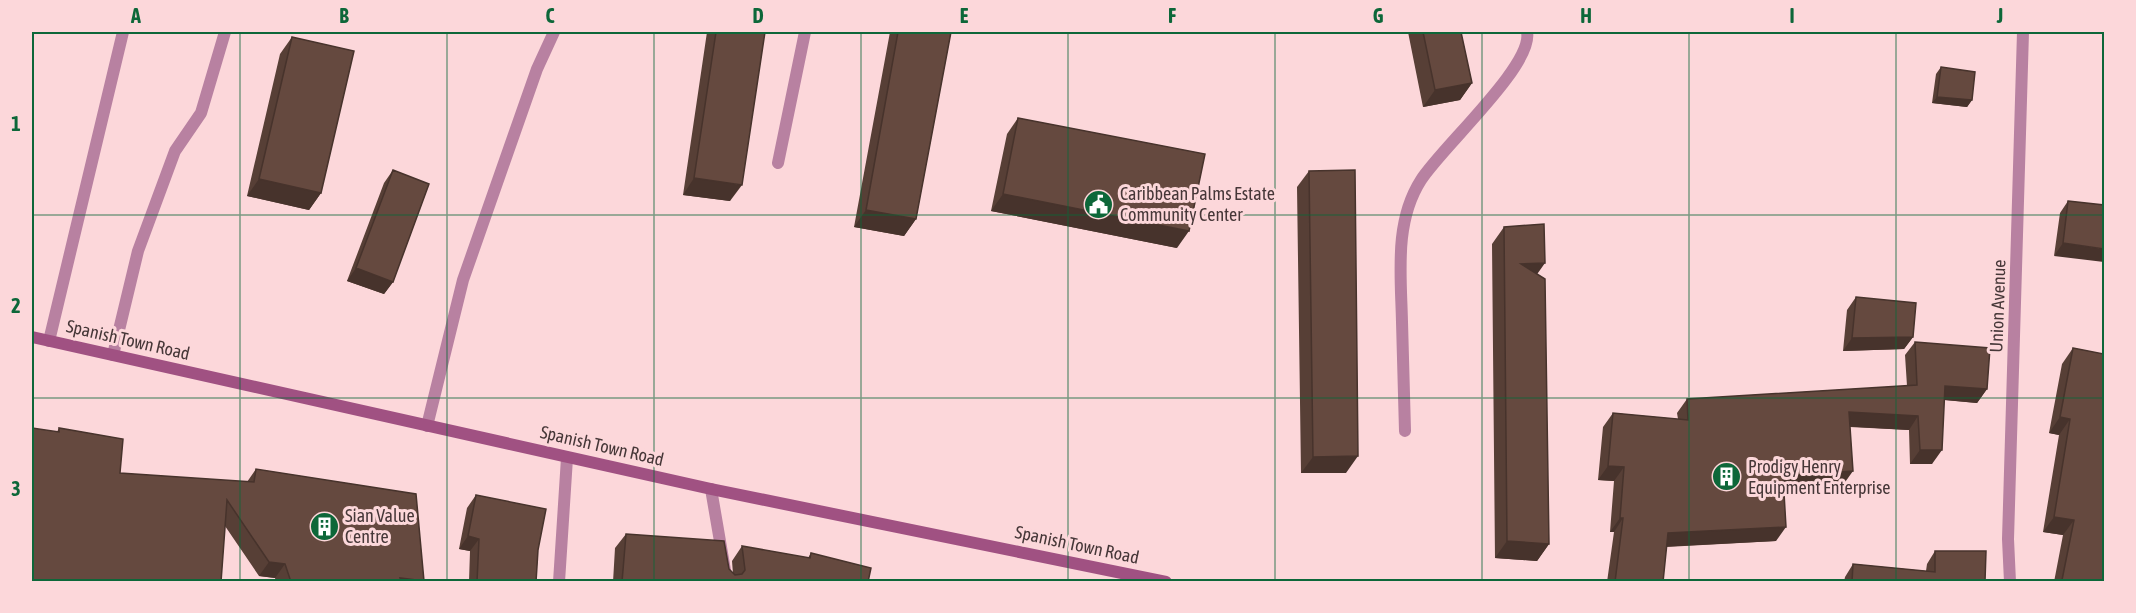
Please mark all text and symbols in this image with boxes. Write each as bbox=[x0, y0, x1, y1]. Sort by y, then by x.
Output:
text: A bbox=[130, 4, 141, 27]
text: B bbox=[339, 4, 349, 27]
text: C bbox=[546, 4, 555, 27]
text: D bbox=[752, 4, 764, 27]
text: E bbox=[960, 4, 969, 27]
text: F bbox=[1168, 4, 1176, 27]
text: G bbox=[1373, 4, 1384, 27]
text: H bbox=[1580, 4, 1592, 27]
text: I bbox=[1789, 4, 1795, 27]
text: J bbox=[1996, 4, 2003, 27]
text: 1 bbox=[11, 112, 21, 135]
place label: Caribbean Palms Estate Community Center bbox=[1120, 183, 1275, 225]
public building icon: Caribbean Palms Estate Community Center bbox=[1083, 188, 1115, 220]
street label: Union Avenue bbox=[1985, 259, 2010, 353]
text: 2 bbox=[11, 294, 21, 317]
street label: Spanish Town Road bbox=[64, 315, 192, 364]
street label: Spanish Town Road bbox=[538, 421, 666, 470]
place label: Prodigy Henry Equipment Enterprise bbox=[1748, 456, 1890, 498]
building icon: Prodigy Henry Equipment Enterprise bbox=[1711, 461, 1743, 493]
text: 3 bbox=[11, 477, 21, 500]
place label: Sian Value Centre bbox=[345, 505, 415, 547]
building icon: Sian Value Centre bbox=[308, 510, 340, 542]
street label: Spanish Town Road bbox=[1013, 521, 1141, 568]

